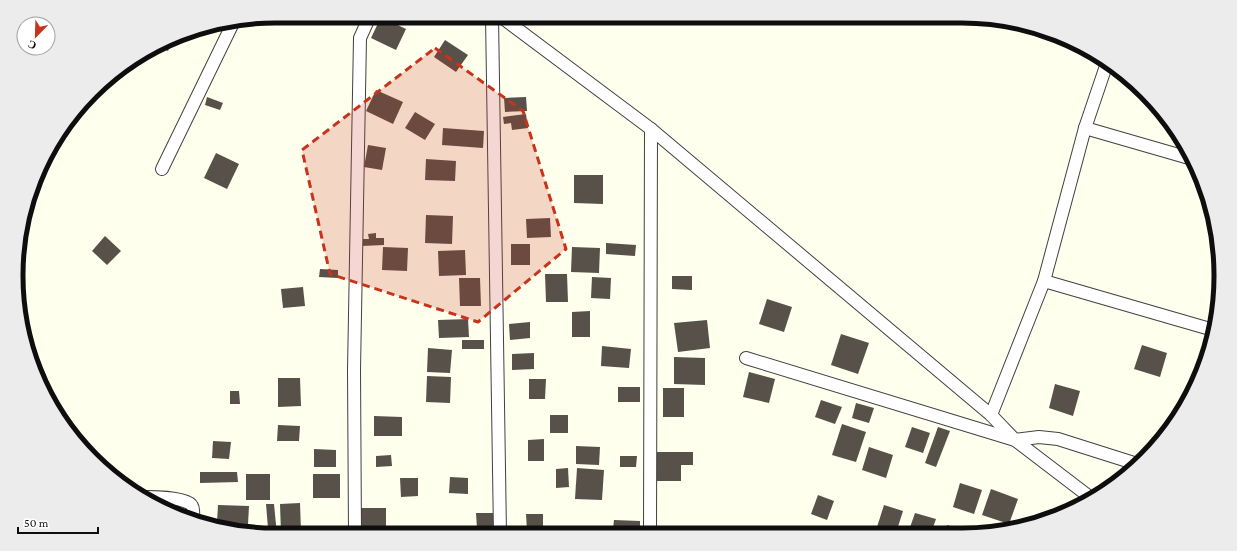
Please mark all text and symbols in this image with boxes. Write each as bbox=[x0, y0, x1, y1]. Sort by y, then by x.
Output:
north arrow bbox=[16, 16, 56, 56]
text: С bbox=[26, 38, 38, 52]
scale bar bbox=[18, 509, 98, 535]
text: 50 m bbox=[24, 516, 49, 530]

